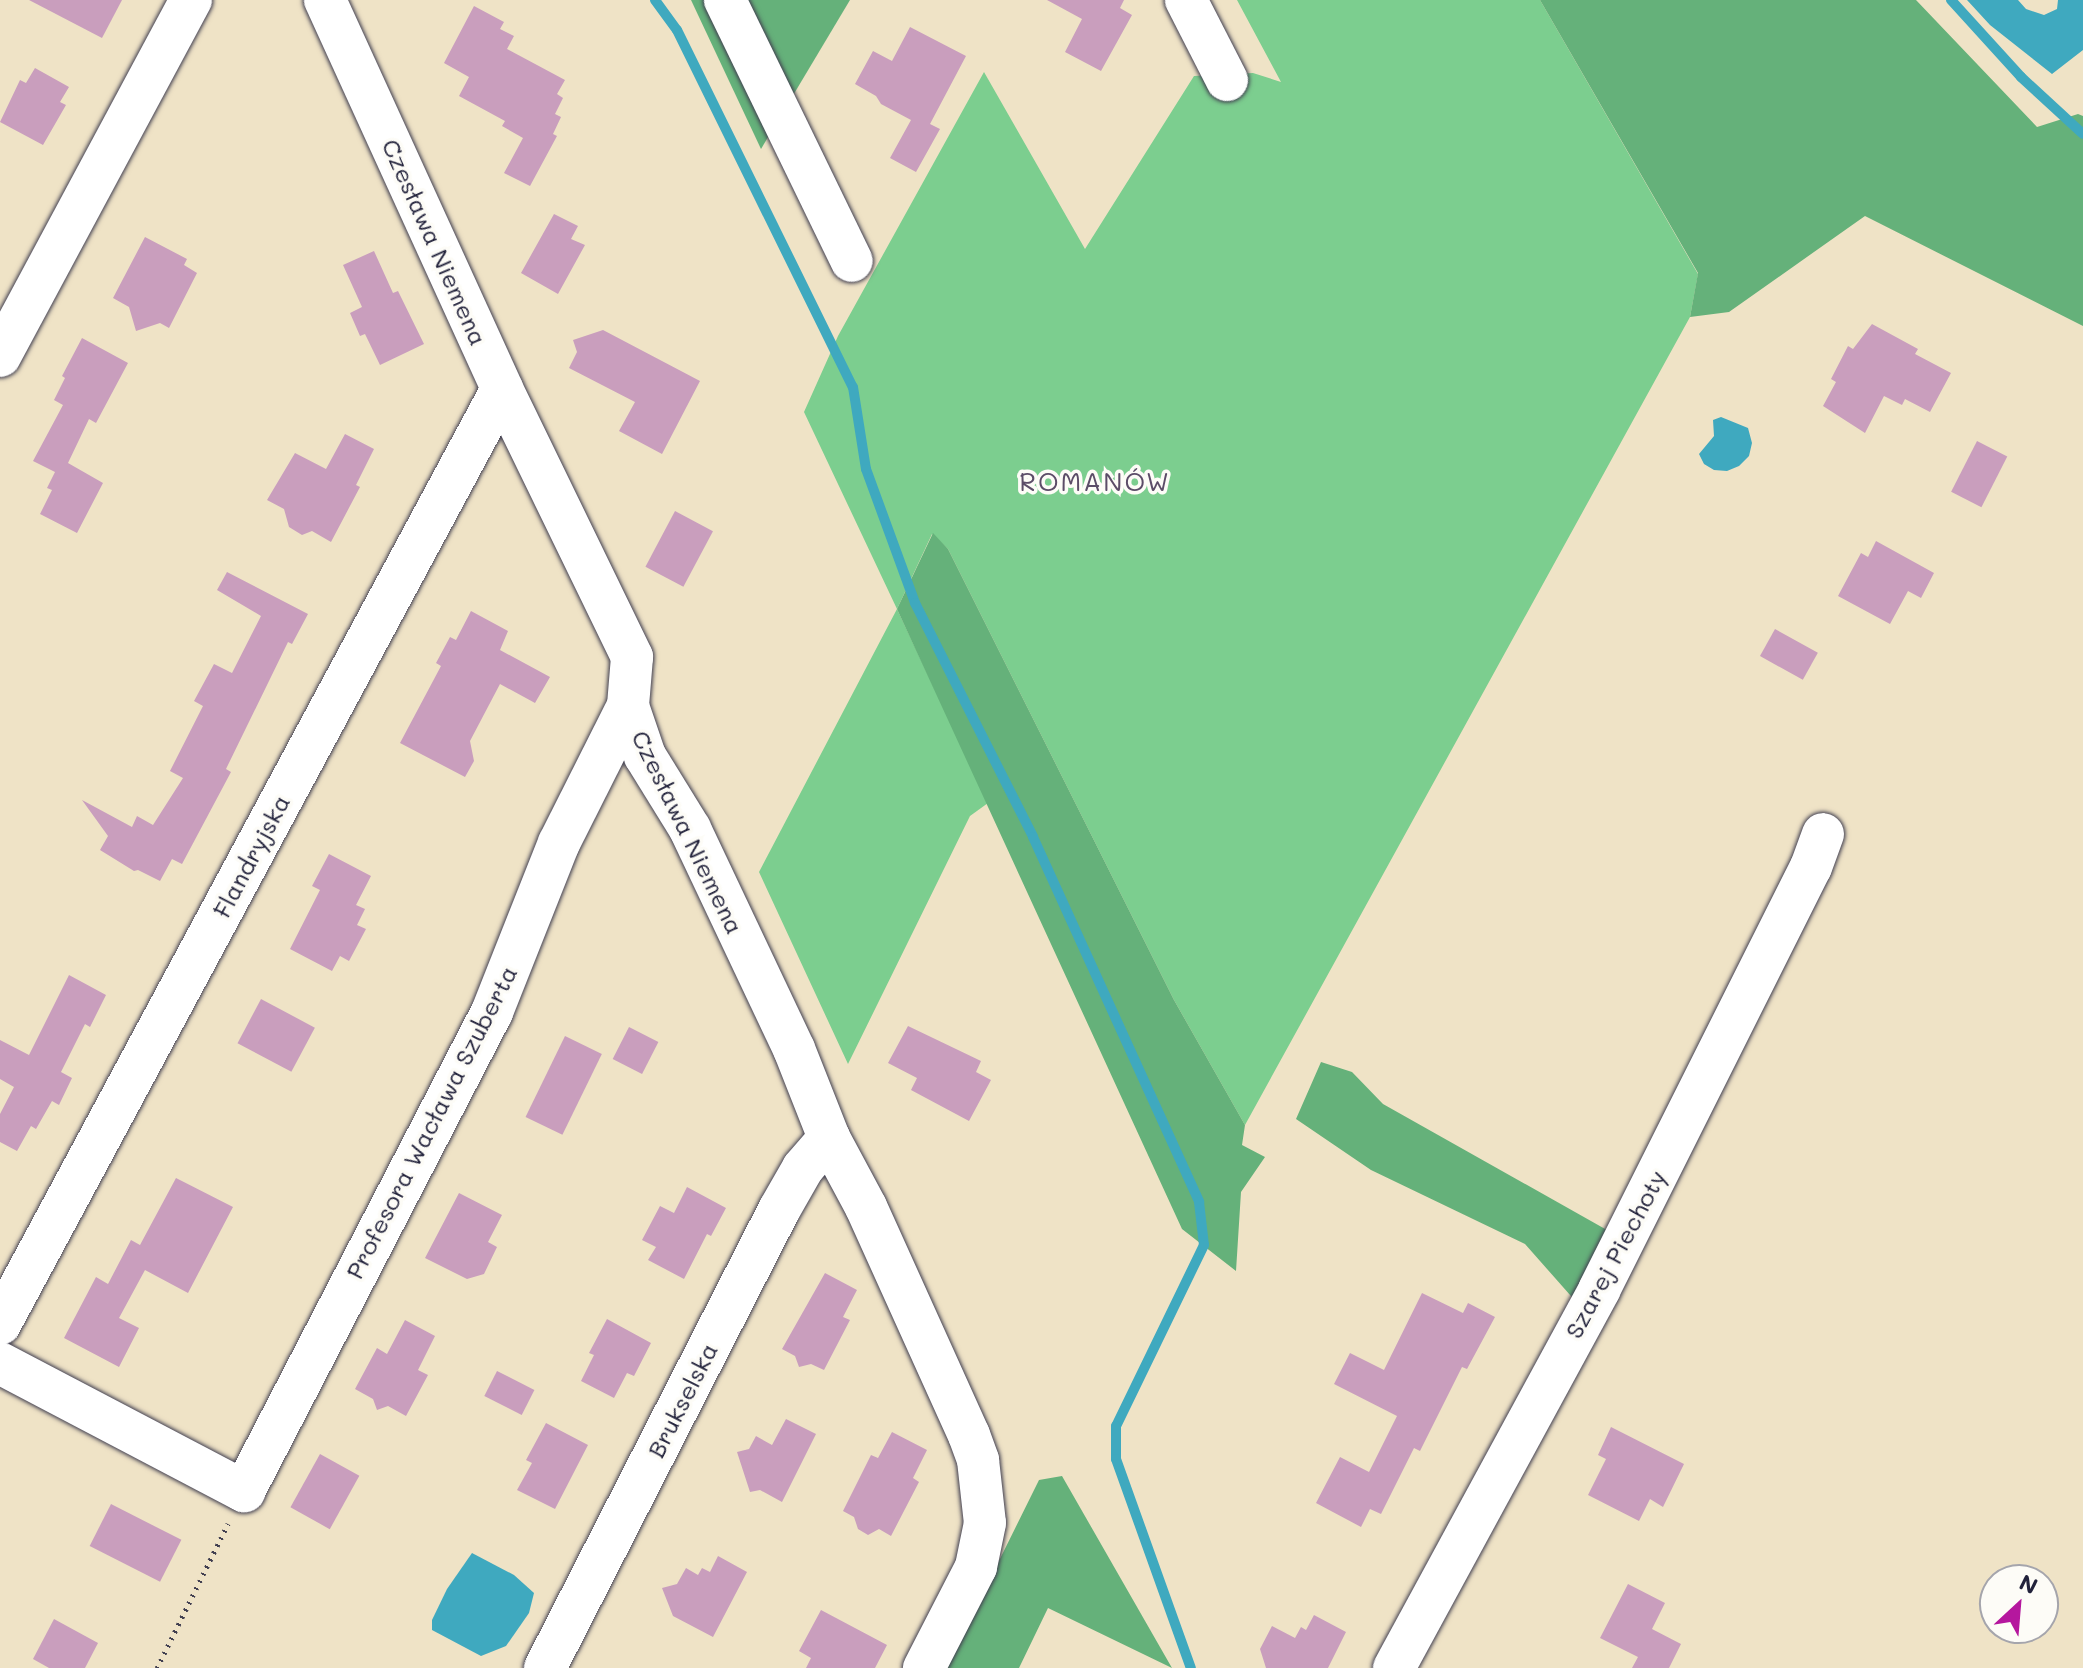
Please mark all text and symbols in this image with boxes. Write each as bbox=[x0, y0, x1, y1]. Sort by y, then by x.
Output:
street label: Czesława Niemena bbox=[377, 134, 493, 350]
district label: ROMANÓW bbox=[1019, 466, 1171, 498]
street label: Czesława Niemena bbox=[626, 726, 750, 938]
street label: Flandryjska bbox=[207, 790, 295, 922]
street label: Profesora Wacława Szuberta bbox=[339, 961, 523, 1283]
street label: Szarej Piechoty bbox=[1559, 1165, 1671, 1343]
street label: Brukselska bbox=[641, 1338, 723, 1462]
north arrow bbox=[1979, 1564, 2059, 1644]
text: N bbox=[2015, 1567, 2043, 1600]

